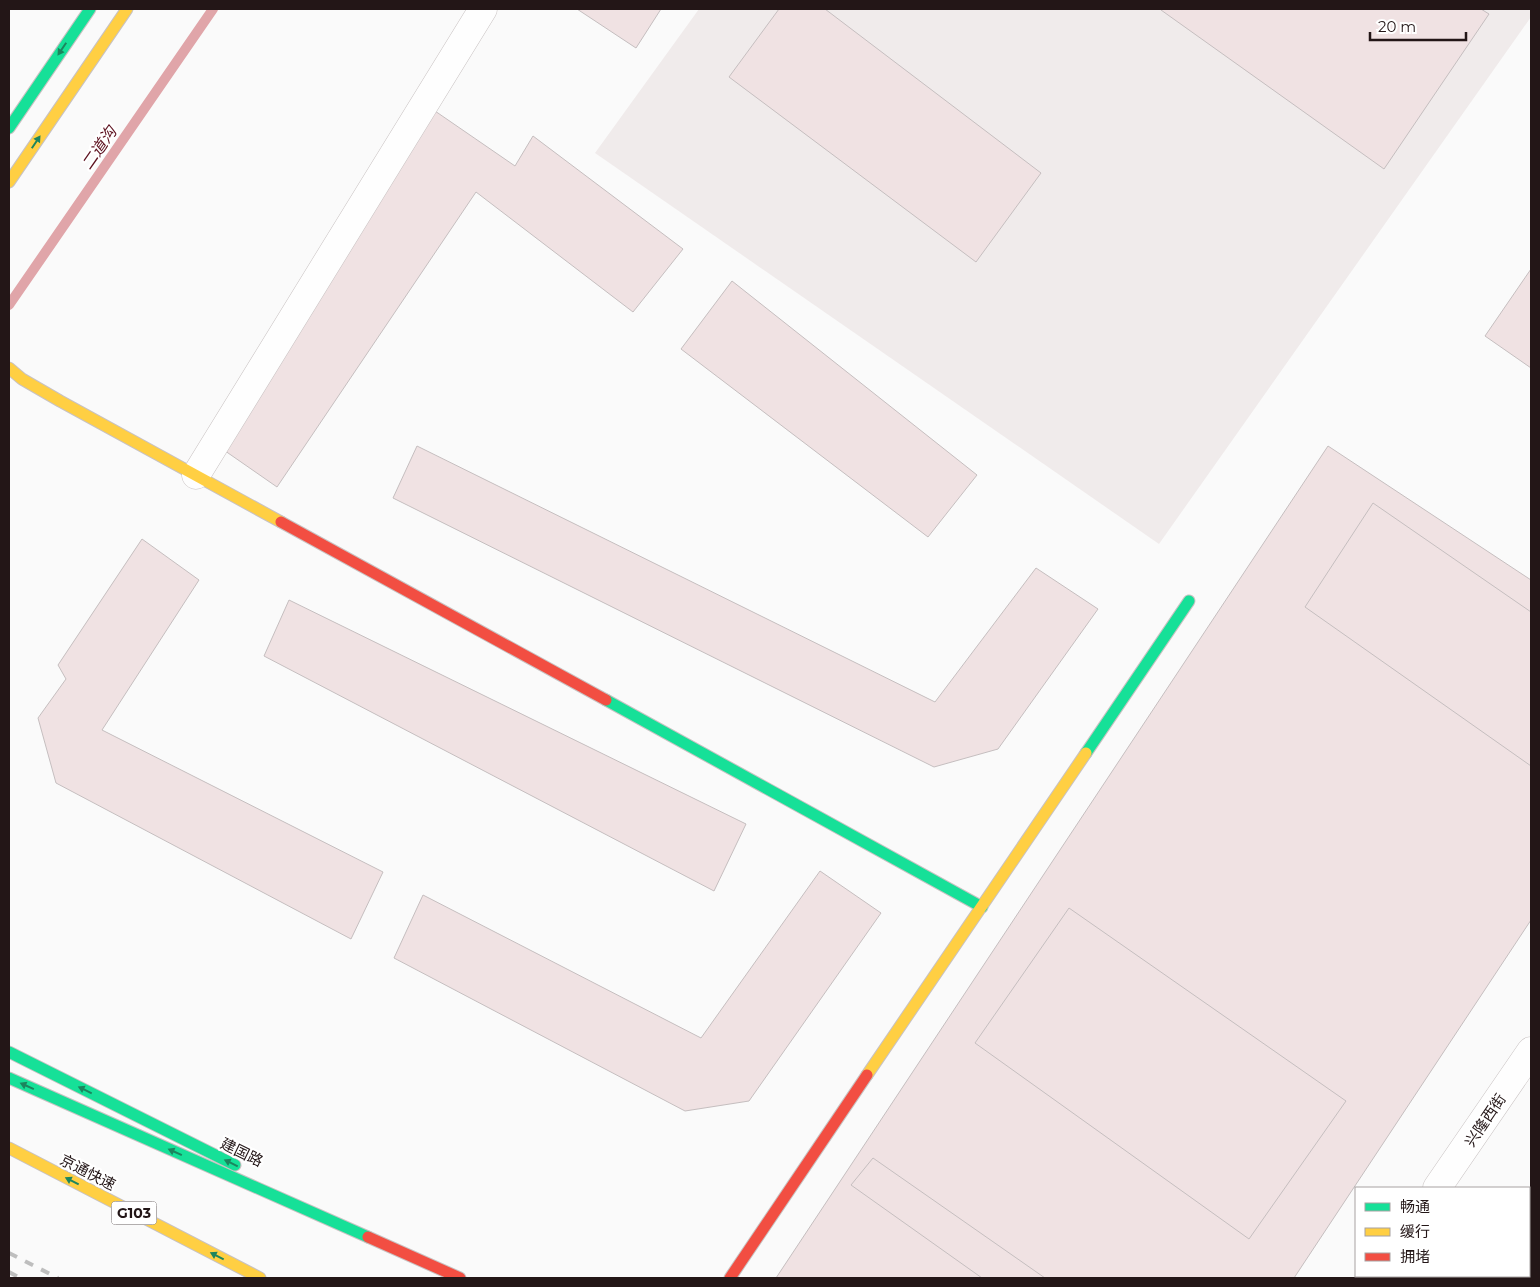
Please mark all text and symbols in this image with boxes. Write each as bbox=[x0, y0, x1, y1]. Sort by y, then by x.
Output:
scale bar bbox=[1370, 10, 1466, 42]
text: 20 m bbox=[1378, 17, 1416, 36]
one-way arrow bbox=[57, 42, 67, 56]
water label: 二道沟 bbox=[77, 121, 122, 173]
one-way arrow bbox=[31, 135, 41, 149]
one-way arrow bbox=[20, 1082, 34, 1090]
one-way arrow bbox=[78, 1086, 92, 1094]
street label: 兴隆西街 bbox=[1460, 1090, 1510, 1150]
street label: 建国路 bbox=[218, 1134, 266, 1170]
one-way arrow bbox=[168, 1148, 182, 1156]
street label: 京通快速 bbox=[57, 1150, 119, 1194]
one-way arrow bbox=[224, 1159, 238, 1167]
one-way arrow bbox=[65, 1177, 80, 1185]
legend bbox=[1355, 1187, 1530, 1277]
text: 畅通 bbox=[1400, 1197, 1430, 1216]
road number: G103 bbox=[112, 1202, 156, 1224]
text: 缓行 bbox=[1400, 1222, 1430, 1241]
text: 拥堵 bbox=[1400, 1247, 1430, 1266]
one-way arrow bbox=[210, 1252, 224, 1260]

